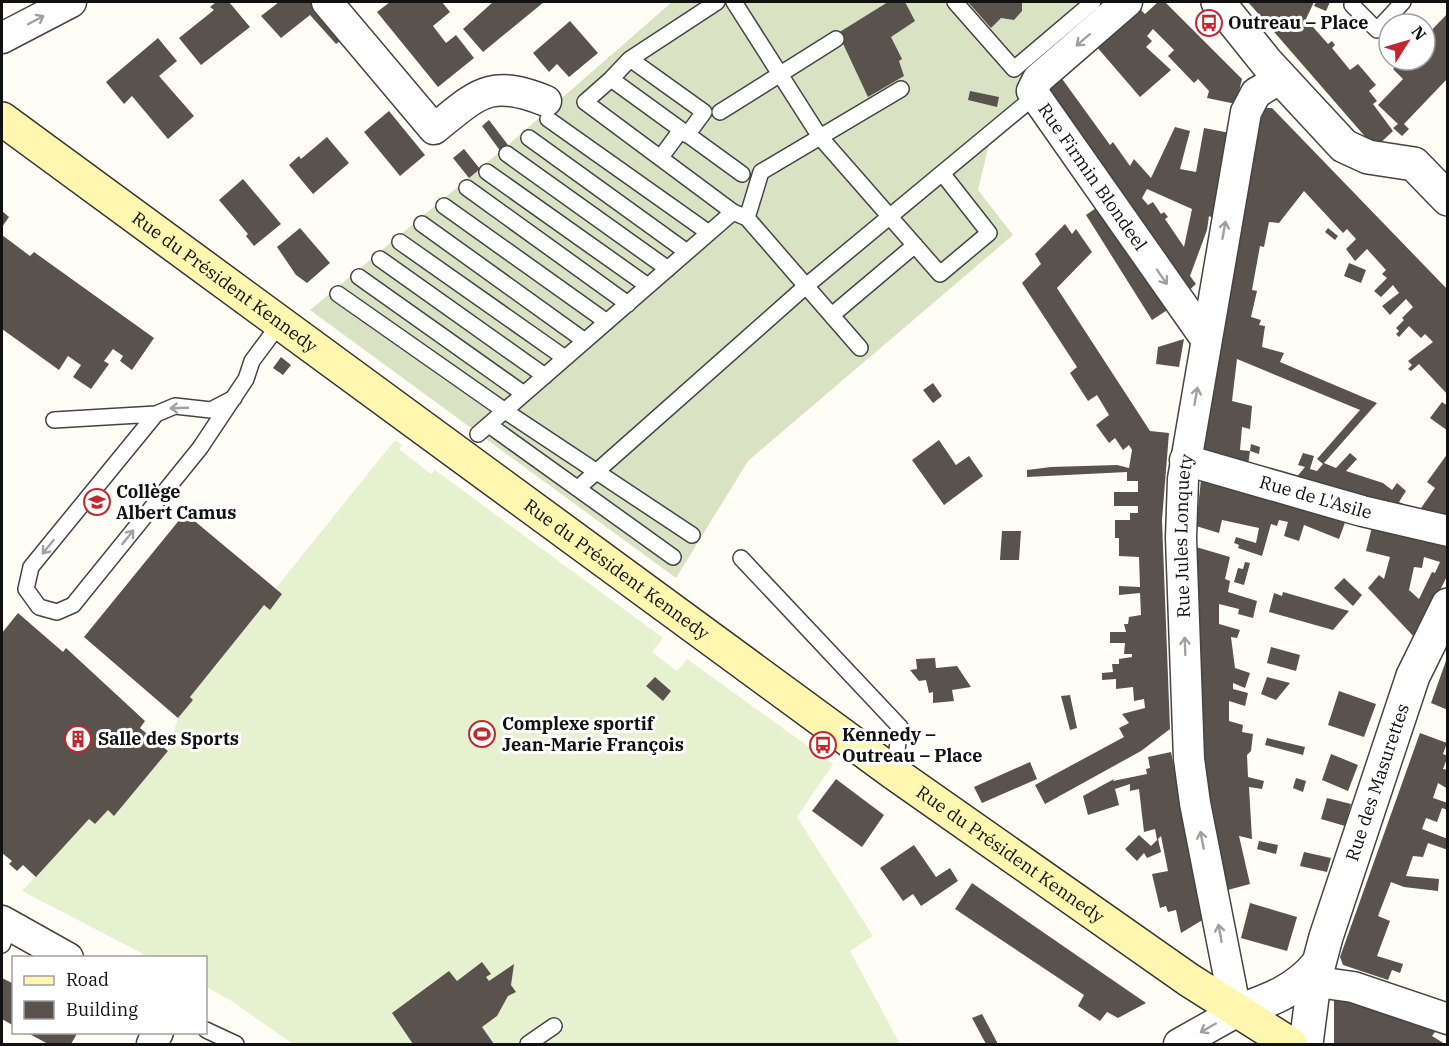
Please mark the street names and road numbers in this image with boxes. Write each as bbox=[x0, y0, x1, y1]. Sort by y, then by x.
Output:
street label: Rue Firmin Blondeel bbox=[1033, 98, 1152, 255]
street label: Rue du Président Kennedy bbox=[128, 206, 323, 358]
street label: Rue Jules Lonquety bbox=[1169, 452, 1198, 618]
street label: Rue de L'Asile bbox=[1257, 470, 1374, 524]
street label: Rue du Président Kennedy bbox=[519, 493, 714, 645]
street label: Rue des Masurettes bbox=[1340, 701, 1414, 864]
street label: Rue du Président Kennedy bbox=[912, 780, 1109, 928]

